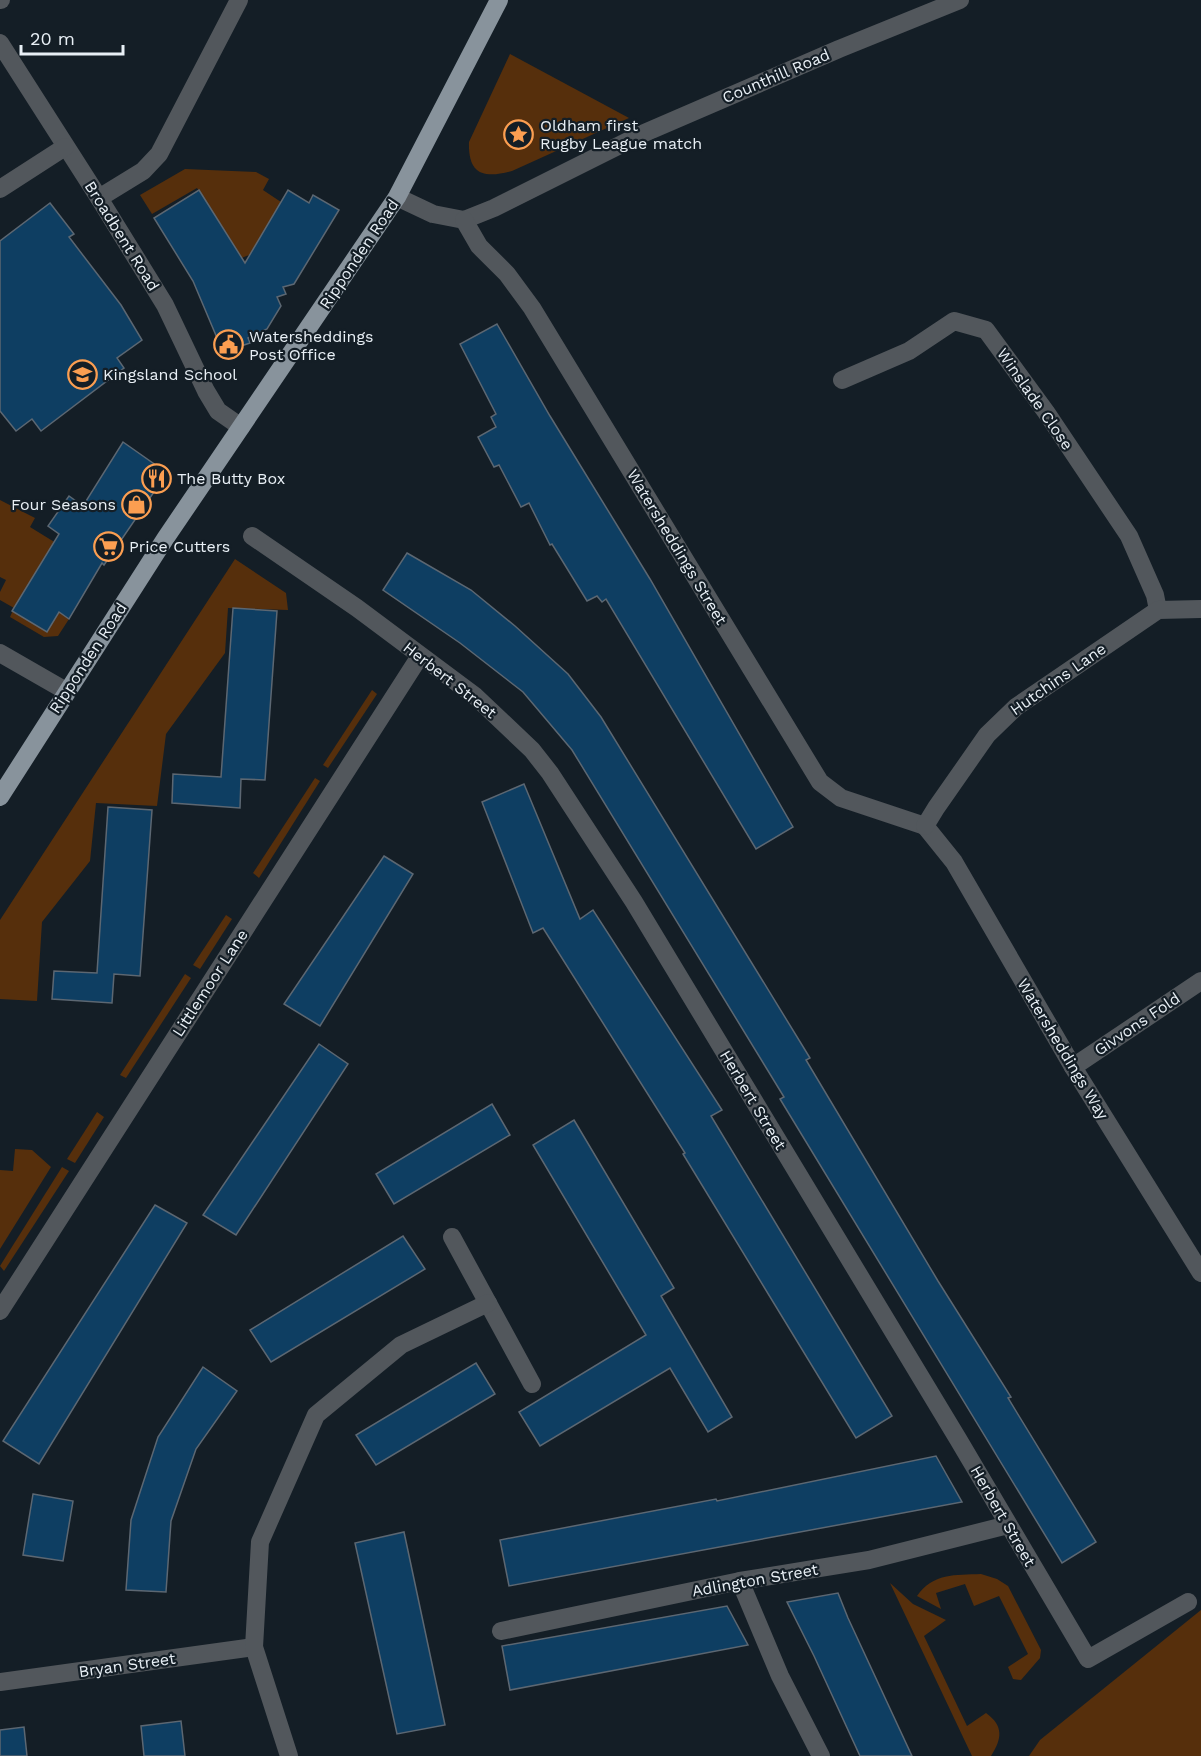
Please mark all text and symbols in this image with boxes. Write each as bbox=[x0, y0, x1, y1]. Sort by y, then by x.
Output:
scale bar bbox=[21, 18, 123, 56]
text: 20 m bbox=[30, 28, 75, 49]
street label: Counthill Road bbox=[719, 45, 833, 107]
place label: Oldham first Rugby League match bbox=[540, 116, 702, 153]
place icon: Oldham first Rugby League match bbox=[503, 118, 535, 150]
street label: Broadbent Road bbox=[81, 178, 163, 294]
street label: Ripponden Road bbox=[315, 196, 403, 312]
place label: Watersheddings Post Office bbox=[249, 327, 373, 364]
public building icon: Watersheddings Post Office bbox=[212, 329, 244, 361]
street label: Winslade Close bbox=[993, 344, 1077, 454]
school or university icon: Kingsland School bbox=[66, 358, 98, 390]
place label: Kingsland School bbox=[103, 365, 237, 384]
restaurant icon: The Butty Box bbox=[140, 462, 172, 494]
street label: Watersheddings Street bbox=[623, 466, 731, 628]
place label: The Butty Box bbox=[177, 469, 285, 488]
shop icon: Four Seasons bbox=[121, 488, 153, 520]
place label: Four Seasons bbox=[11, 495, 116, 514]
supermarket icon: Price Cutters bbox=[92, 530, 124, 562]
place label: Price Cutters bbox=[129, 537, 230, 556]
street label: Ripponden Road bbox=[45, 599, 131, 717]
street label: Herbert Street bbox=[400, 638, 501, 722]
street label: Hutchins Lane bbox=[1006, 639, 1110, 719]
street label: Littlemoor Lane bbox=[168, 926, 252, 1040]
street label: Watersheddings Way bbox=[1013, 975, 1113, 1124]
street label: Givvons Fold bbox=[1091, 988, 1183, 1060]
street label: Herbert Street bbox=[716, 1047, 790, 1154]
street label: Herbert Street bbox=[967, 1462, 1040, 1570]
street label: Adlington Street bbox=[690, 1559, 820, 1600]
street label: Bryan Street bbox=[77, 1649, 177, 1681]

